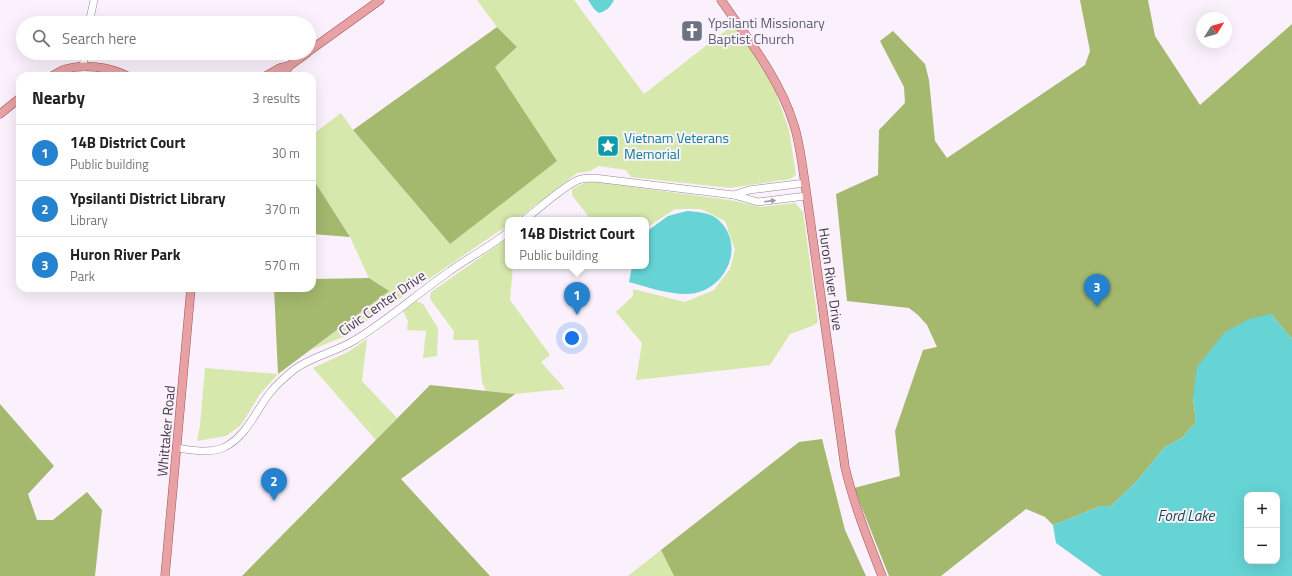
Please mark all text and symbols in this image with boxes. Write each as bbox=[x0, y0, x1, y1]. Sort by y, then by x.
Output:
place label: Ypsilanti Missionary Baptist Church bbox=[708, 12, 825, 49]
north arrow bbox=[1196, 12, 1232, 48]
search box bbox=[16, 16, 316, 60]
church icon: Ypsilanti Missionary Baptist Church bbox=[679, 18, 705, 44]
icon: search bbox=[30, 27, 52, 49]
text: Search here bbox=[62, 27, 136, 50]
text: Nearby bbox=[32, 85, 85, 111]
text: 3 results bbox=[252, 88, 300, 108]
place label: Vietnam Veterans Memorial bbox=[624, 127, 729, 164]
text: 14B District Court bbox=[70, 131, 185, 154]
place icon: Vietnam Veterans Memorial bbox=[595, 133, 621, 159]
text: 1 bbox=[41, 143, 49, 163]
text: 30 m bbox=[272, 143, 300, 163]
text: Public building bbox=[70, 154, 149, 174]
text: Ypsilanti District Library bbox=[70, 187, 226, 210]
one-way arrow bbox=[764, 197, 776, 204]
text: 2 bbox=[41, 199, 49, 219]
text: 370 m bbox=[264, 199, 300, 219]
text: Library bbox=[70, 210, 108, 230]
popup bbox=[505, 217, 649, 269]
text: 14B District Court bbox=[519, 222, 635, 245]
street label: Huron River Drive bbox=[814, 226, 849, 332]
text: Huron River Park bbox=[70, 243, 180, 266]
text: Public building bbox=[519, 245, 598, 265]
text: 3 bbox=[41, 255, 49, 275]
text: 570 m bbox=[264, 255, 300, 275]
street label: Civic Center Drive bbox=[334, 265, 430, 341]
text: Park bbox=[70, 266, 95, 286]
pin: 3 bbox=[1084, 274, 1110, 307]
pin: 1 bbox=[564, 282, 590, 315]
your location bbox=[562, 328, 582, 348]
street label: Whittaker Road bbox=[151, 384, 180, 478]
pin: 2 bbox=[261, 468, 287, 501]
map controls bbox=[1244, 492, 1280, 564]
button: + bbox=[1244, 492, 1280, 528]
water label: Ford Lake bbox=[1157, 504, 1216, 527]
button: − bbox=[1244, 528, 1280, 564]

